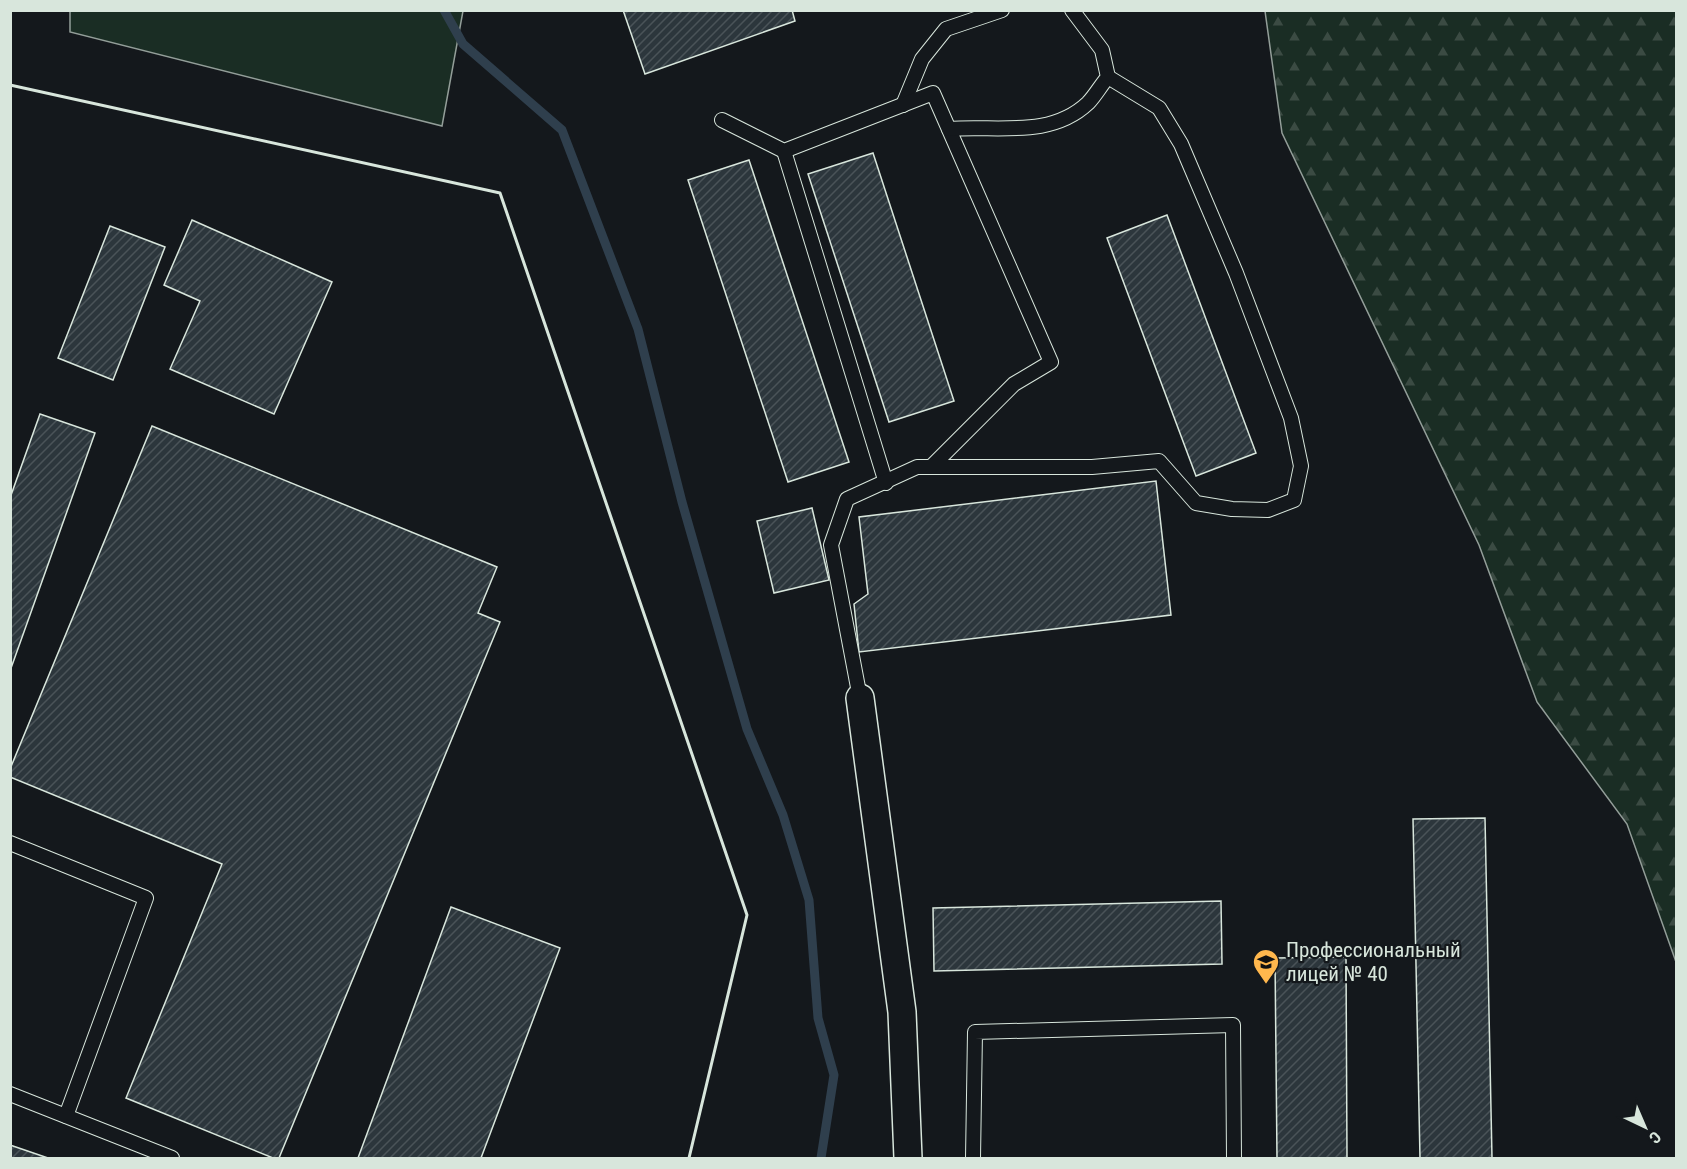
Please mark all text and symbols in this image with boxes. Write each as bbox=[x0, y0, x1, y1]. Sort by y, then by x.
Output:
place label: Профессиональный лицей № 40 bbox=[1286, 938, 1461, 986]
school or university icon: Профессиональный лицей № 40 bbox=[1251, 947, 1281, 985]
north arrow bbox=[1615, 1097, 1675, 1157]
text: С bbox=[1645, 1127, 1665, 1147]

